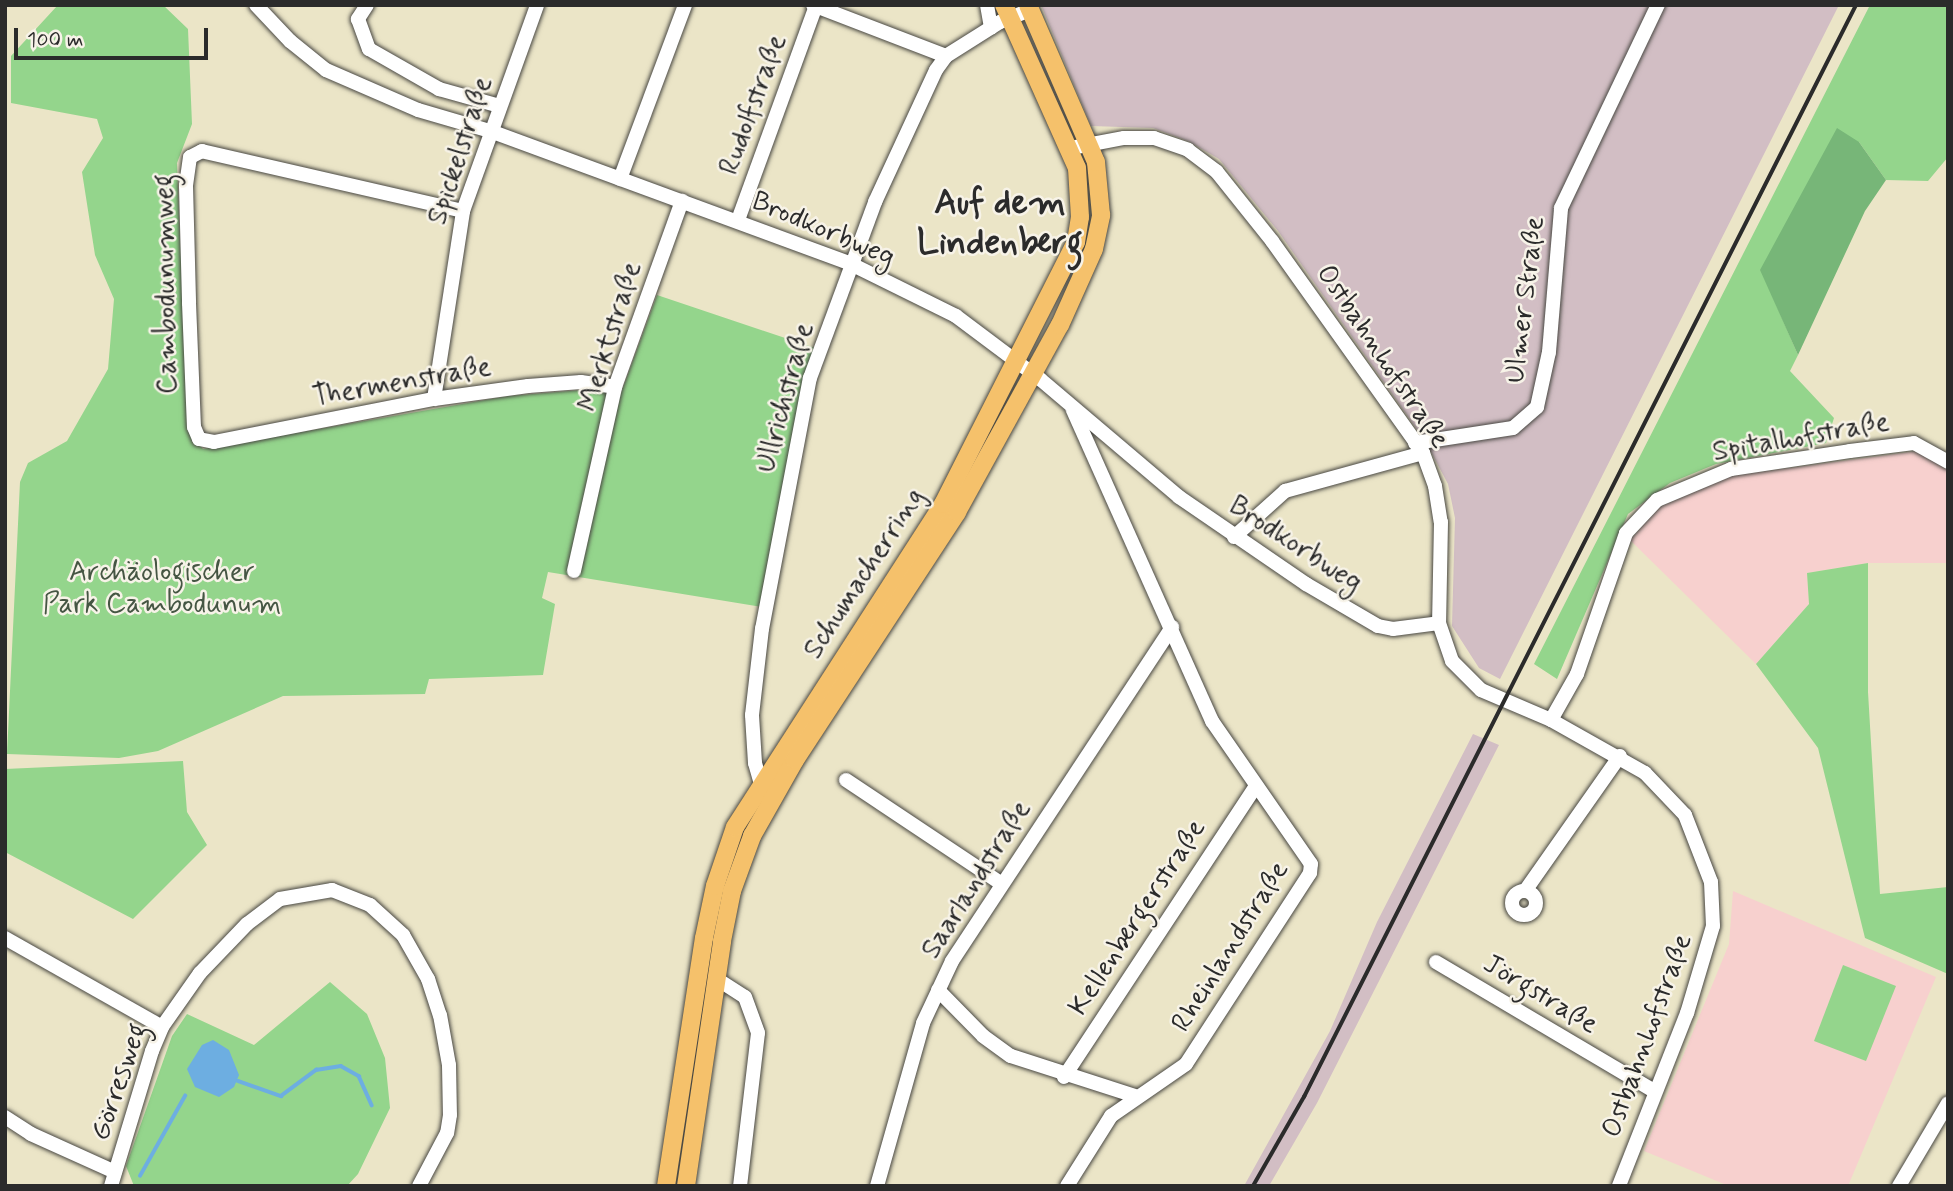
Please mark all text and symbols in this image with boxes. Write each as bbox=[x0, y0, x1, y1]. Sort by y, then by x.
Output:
scale bar bbox=[18, 14, 212, 58]
text: 100 m bbox=[27, 26, 83, 54]
street label: Rudolfstraße bbox=[713, 30, 795, 180]
street label: Spickelstraße bbox=[421, 73, 501, 229]
street label: Cambodunumweg bbox=[148, 174, 186, 394]
district label: Auf dem Lindenberg bbox=[917, 182, 1083, 264]
street label: Brodkorbweg bbox=[746, 185, 900, 275]
street label: Ulmer Straße bbox=[1499, 215, 1553, 385]
street label: Merktstraße bbox=[572, 258, 650, 416]
street label: Ostbahnhofstraße bbox=[1308, 259, 1456, 455]
street label: Ullrichstraße bbox=[750, 319, 822, 477]
street label: Thermenstraße bbox=[310, 351, 494, 415]
street label: Spitalhofstraße bbox=[1710, 406, 1892, 470]
street label: Schumacherring bbox=[797, 482, 933, 666]
street label: Brodkorbweg bbox=[1222, 489, 1368, 601]
park label: Archäologischer Park Cambodunum bbox=[43, 556, 281, 622]
street label: Saarlandstraße bbox=[915, 795, 1039, 965]
street label: Kellenbergerstraße bbox=[1062, 814, 1214, 1022]
street label: Rheinlandstraße bbox=[1165, 855, 1297, 1039]
street label: Ostbahnhofstraße bbox=[1596, 930, 1700, 1142]
street label: Jörgstraße bbox=[1477, 948, 1603, 1042]
street label: Görresweg bbox=[84, 1019, 156, 1145]

